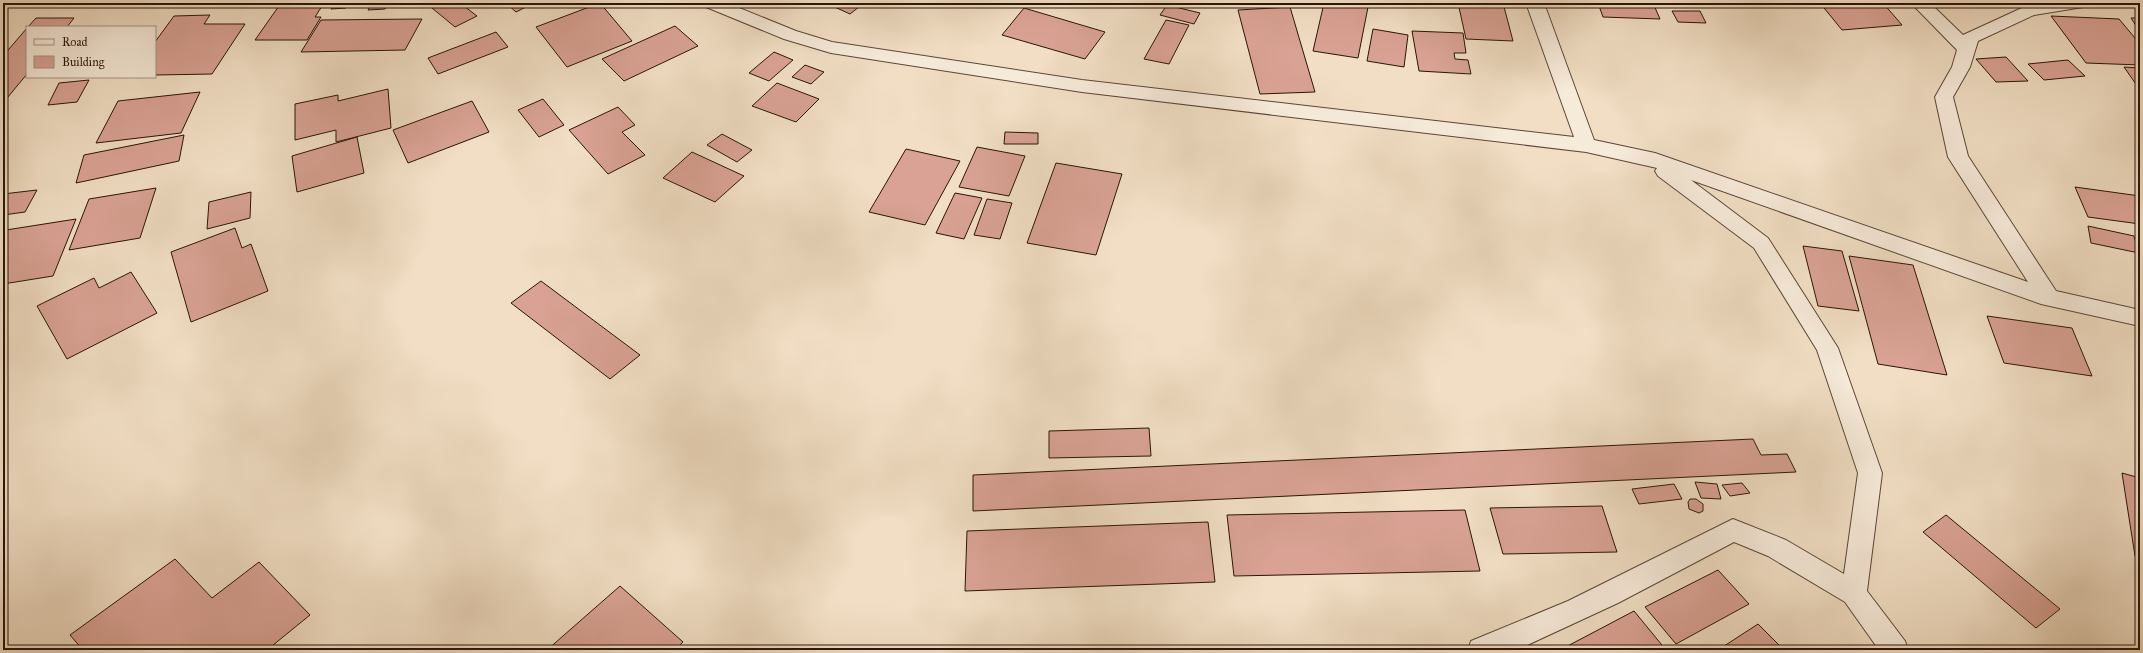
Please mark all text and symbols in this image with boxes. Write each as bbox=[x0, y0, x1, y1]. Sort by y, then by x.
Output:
legend bbox=[26, 26, 156, 78]
text: Road bbox=[62, 35, 88, 49]
text: Building bbox=[62, 55, 105, 70]

